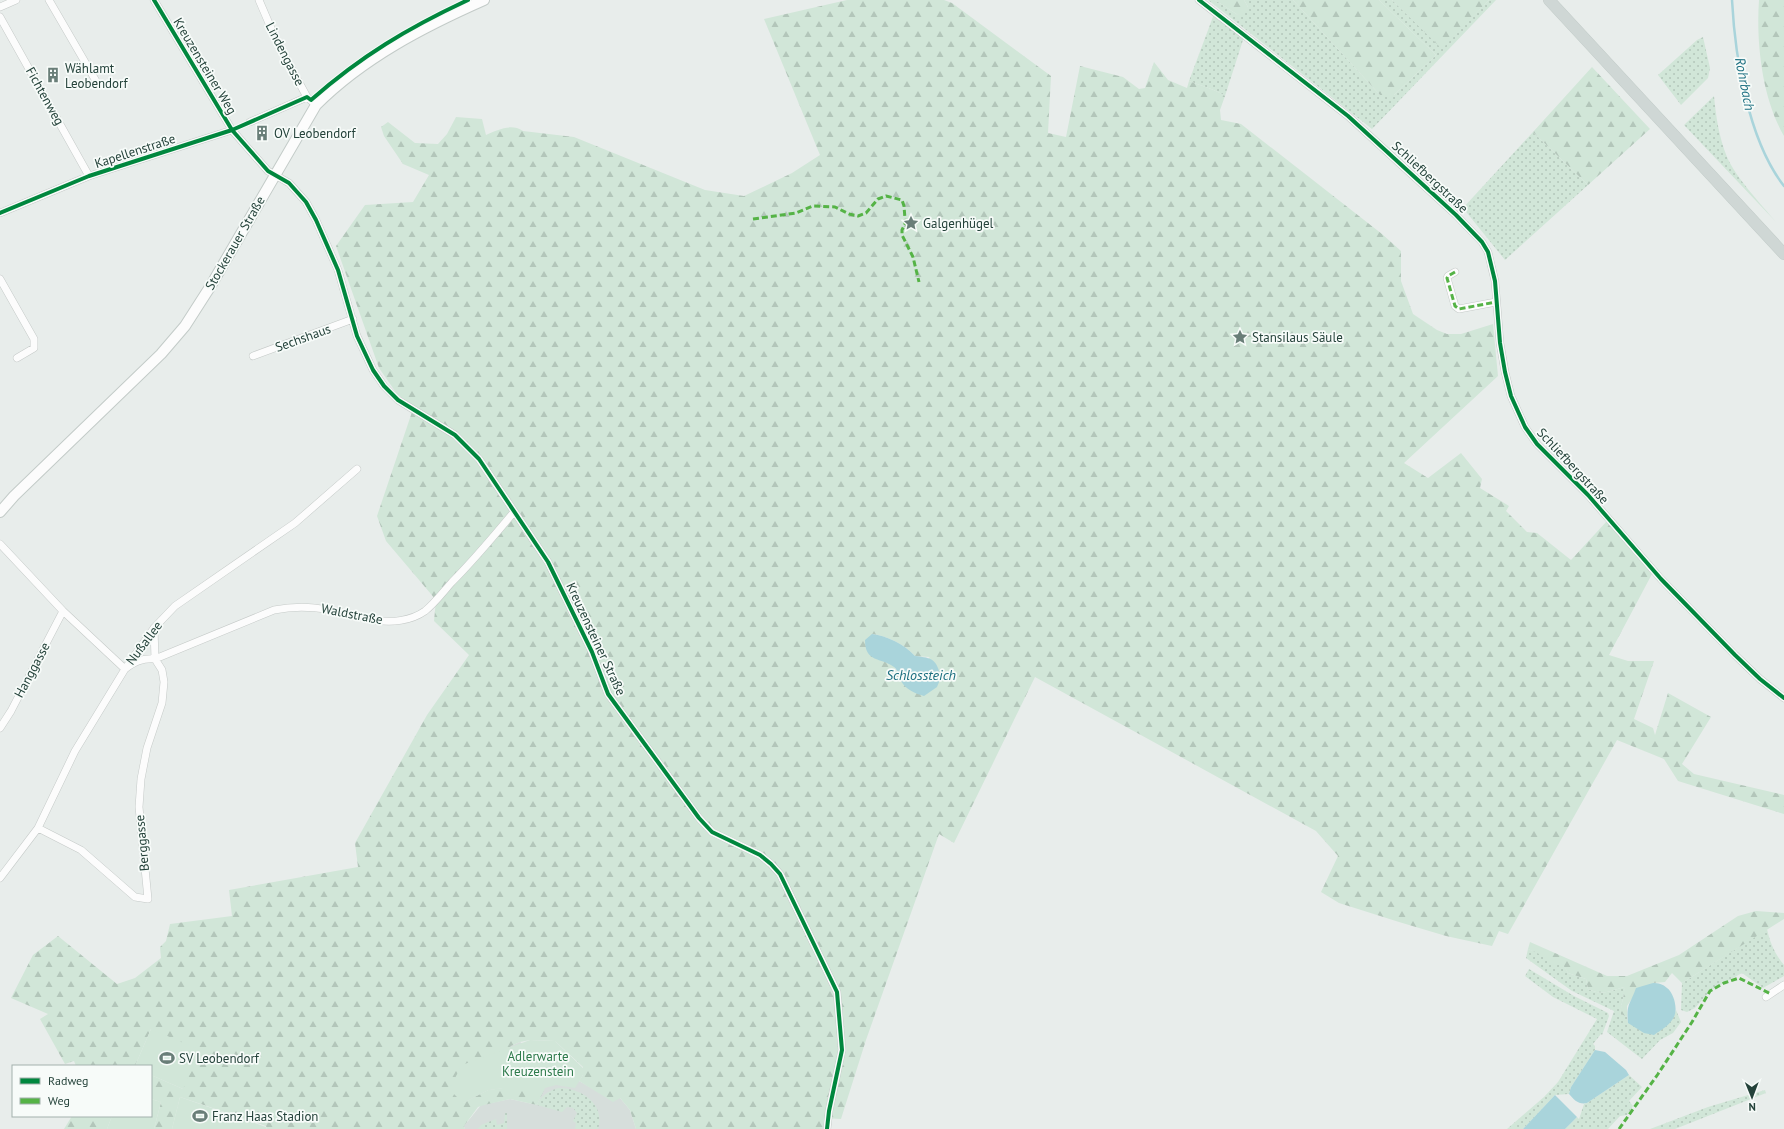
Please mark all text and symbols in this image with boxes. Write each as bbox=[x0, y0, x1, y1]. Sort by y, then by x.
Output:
street label: Kreuzensteiner Weg bbox=[169, 15, 241, 117]
street label: Lindengasse bbox=[262, 19, 308, 89]
water label: Rohrbach bbox=[1731, 56, 1759, 112]
place label: Wählamt Leobendorf bbox=[65, 60, 129, 92]
street label: Fichtenweg bbox=[22, 64, 68, 128]
building icon: Wählamt Leobendorf bbox=[44, 66, 62, 84]
building icon: OV Leobendorf bbox=[253, 124, 271, 142]
place label: OV Leobendorf bbox=[274, 125, 357, 142]
street label: Kapellenstraße bbox=[92, 130, 178, 172]
street label: Schliefbergstraße bbox=[1388, 137, 1472, 217]
street label: Stockerauer Straße bbox=[201, 193, 269, 293]
place icon: Galgenhügel bbox=[902, 214, 920, 232]
place label: Galgenhügel bbox=[923, 215, 994, 232]
street label: Sechshaus bbox=[273, 320, 333, 356]
place icon: Stansilaus Säule bbox=[1231, 328, 1249, 346]
place label: Stansilaus Säule bbox=[1252, 329, 1343, 346]
street label: Schliefbergstraße bbox=[1533, 424, 1613, 508]
street label: Kreuzensteiner Straße bbox=[562, 580, 630, 698]
street label: Waldstraße bbox=[320, 600, 384, 628]
street label: Nußallee bbox=[122, 618, 166, 668]
street label: Hanggasse bbox=[10, 639, 54, 701]
water label: Schlossteich bbox=[886, 666, 956, 684]
street label: Berggasse bbox=[131, 814, 153, 872]
park label: Adlerwarte Kreuzenstein bbox=[502, 1048, 574, 1080]
sports icon: SV Leobendorf bbox=[158, 1049, 176, 1067]
place label: SV Leobendorf bbox=[179, 1050, 260, 1067]
legend bbox=[12, 1065, 152, 1117]
text: Radweg bbox=[48, 1073, 89, 1088]
north arrow bbox=[1732, 1077, 1772, 1117]
text: Weg bbox=[48, 1093, 70, 1108]
text: N bbox=[1748, 1100, 1756, 1114]
sports icon: Franz Haas Stadion bbox=[191, 1107, 209, 1125]
place label: Franz Haas Stadion bbox=[212, 1108, 318, 1125]

